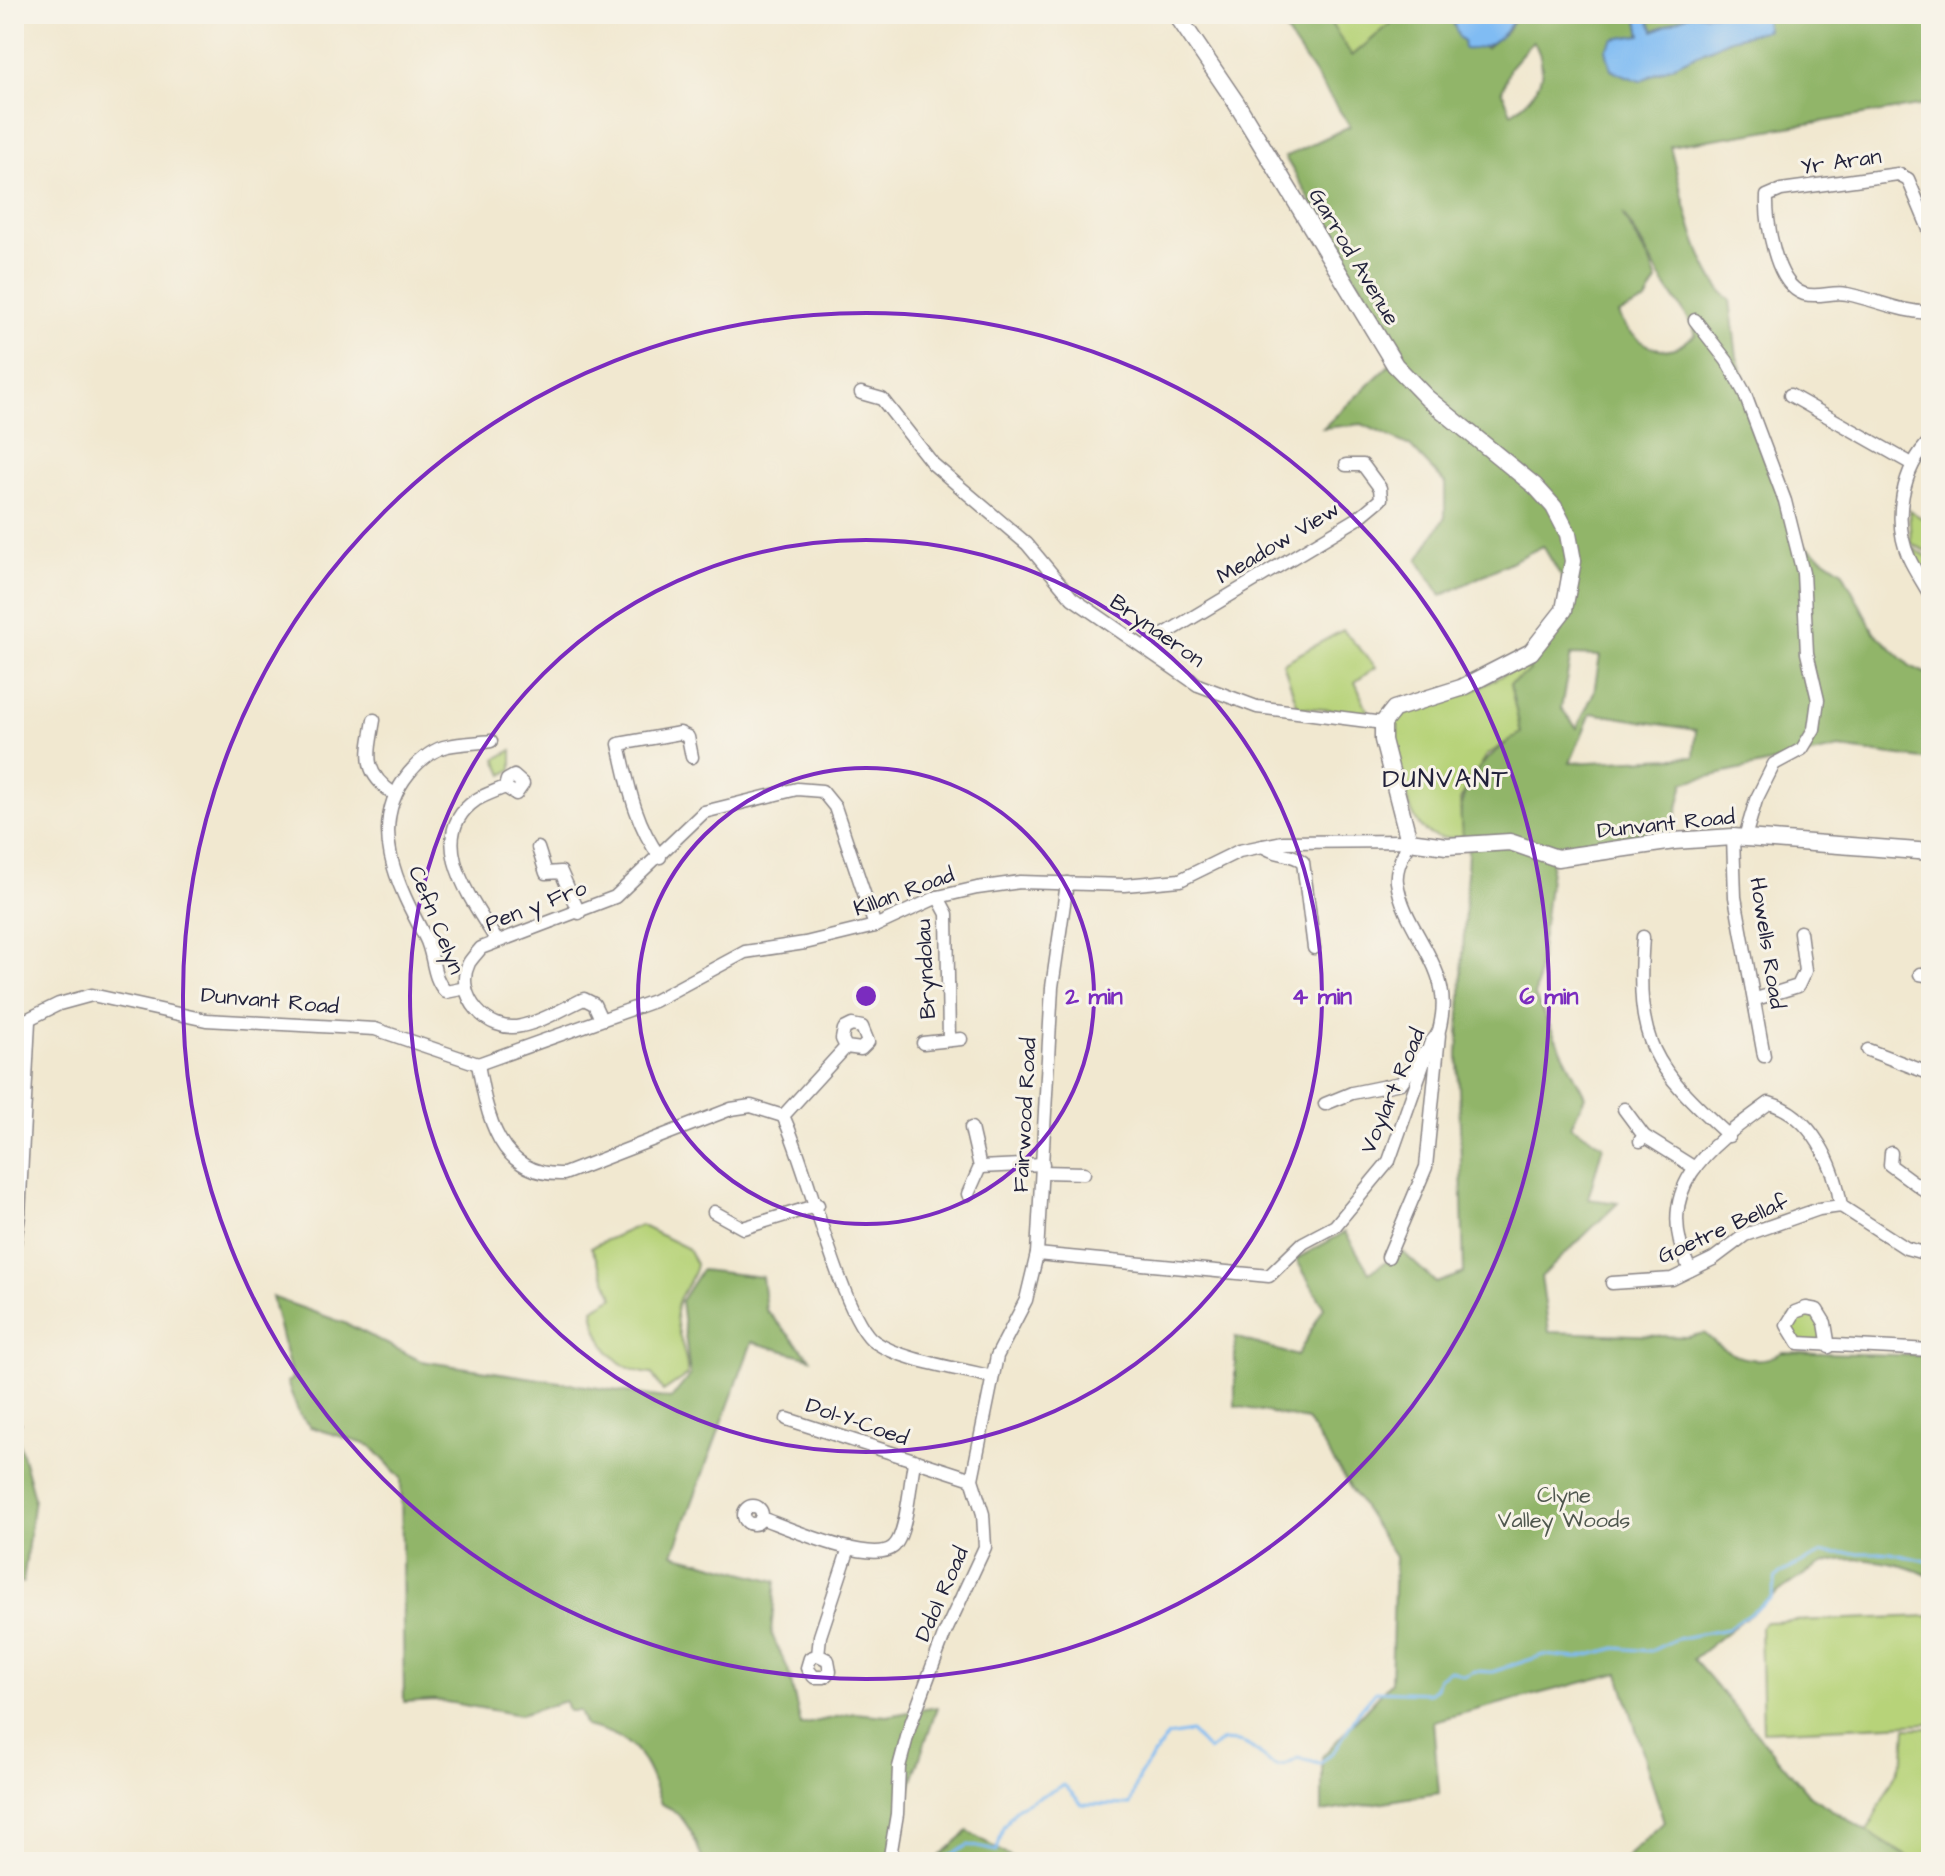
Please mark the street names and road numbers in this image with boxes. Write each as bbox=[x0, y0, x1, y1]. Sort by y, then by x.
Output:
street label: Yr Aran bbox=[1799, 141, 1883, 183]
street label: Garrod Avenue bbox=[1301, 183, 1407, 331]
street label: Meadow View bbox=[1211, 494, 1345, 592]
street label: Brynaeron bbox=[1103, 587, 1211, 676]
street label: Dunvant Road bbox=[1596, 801, 1736, 847]
street label: Killan Road bbox=[849, 859, 959, 925]
street label: Cefn Celyn bbox=[399, 861, 472, 979]
street label: Pen y Fro bbox=[481, 872, 592, 940]
street label: Howells Road bbox=[1741, 875, 1793, 1011]
street label: Bryndolau bbox=[908, 918, 945, 1020]
street label: Dunvant Road bbox=[200, 980, 340, 1022]
street label: Voylart Road bbox=[1353, 1024, 1434, 1159]
street label: Fairwood Road bbox=[1005, 1037, 1045, 1193]
street label: Goetre Bellaf bbox=[1653, 1186, 1794, 1272]
street label: Dol-Y-Coed bbox=[802, 1390, 912, 1454]
street label: Ddol Road bbox=[907, 1542, 977, 1646]

